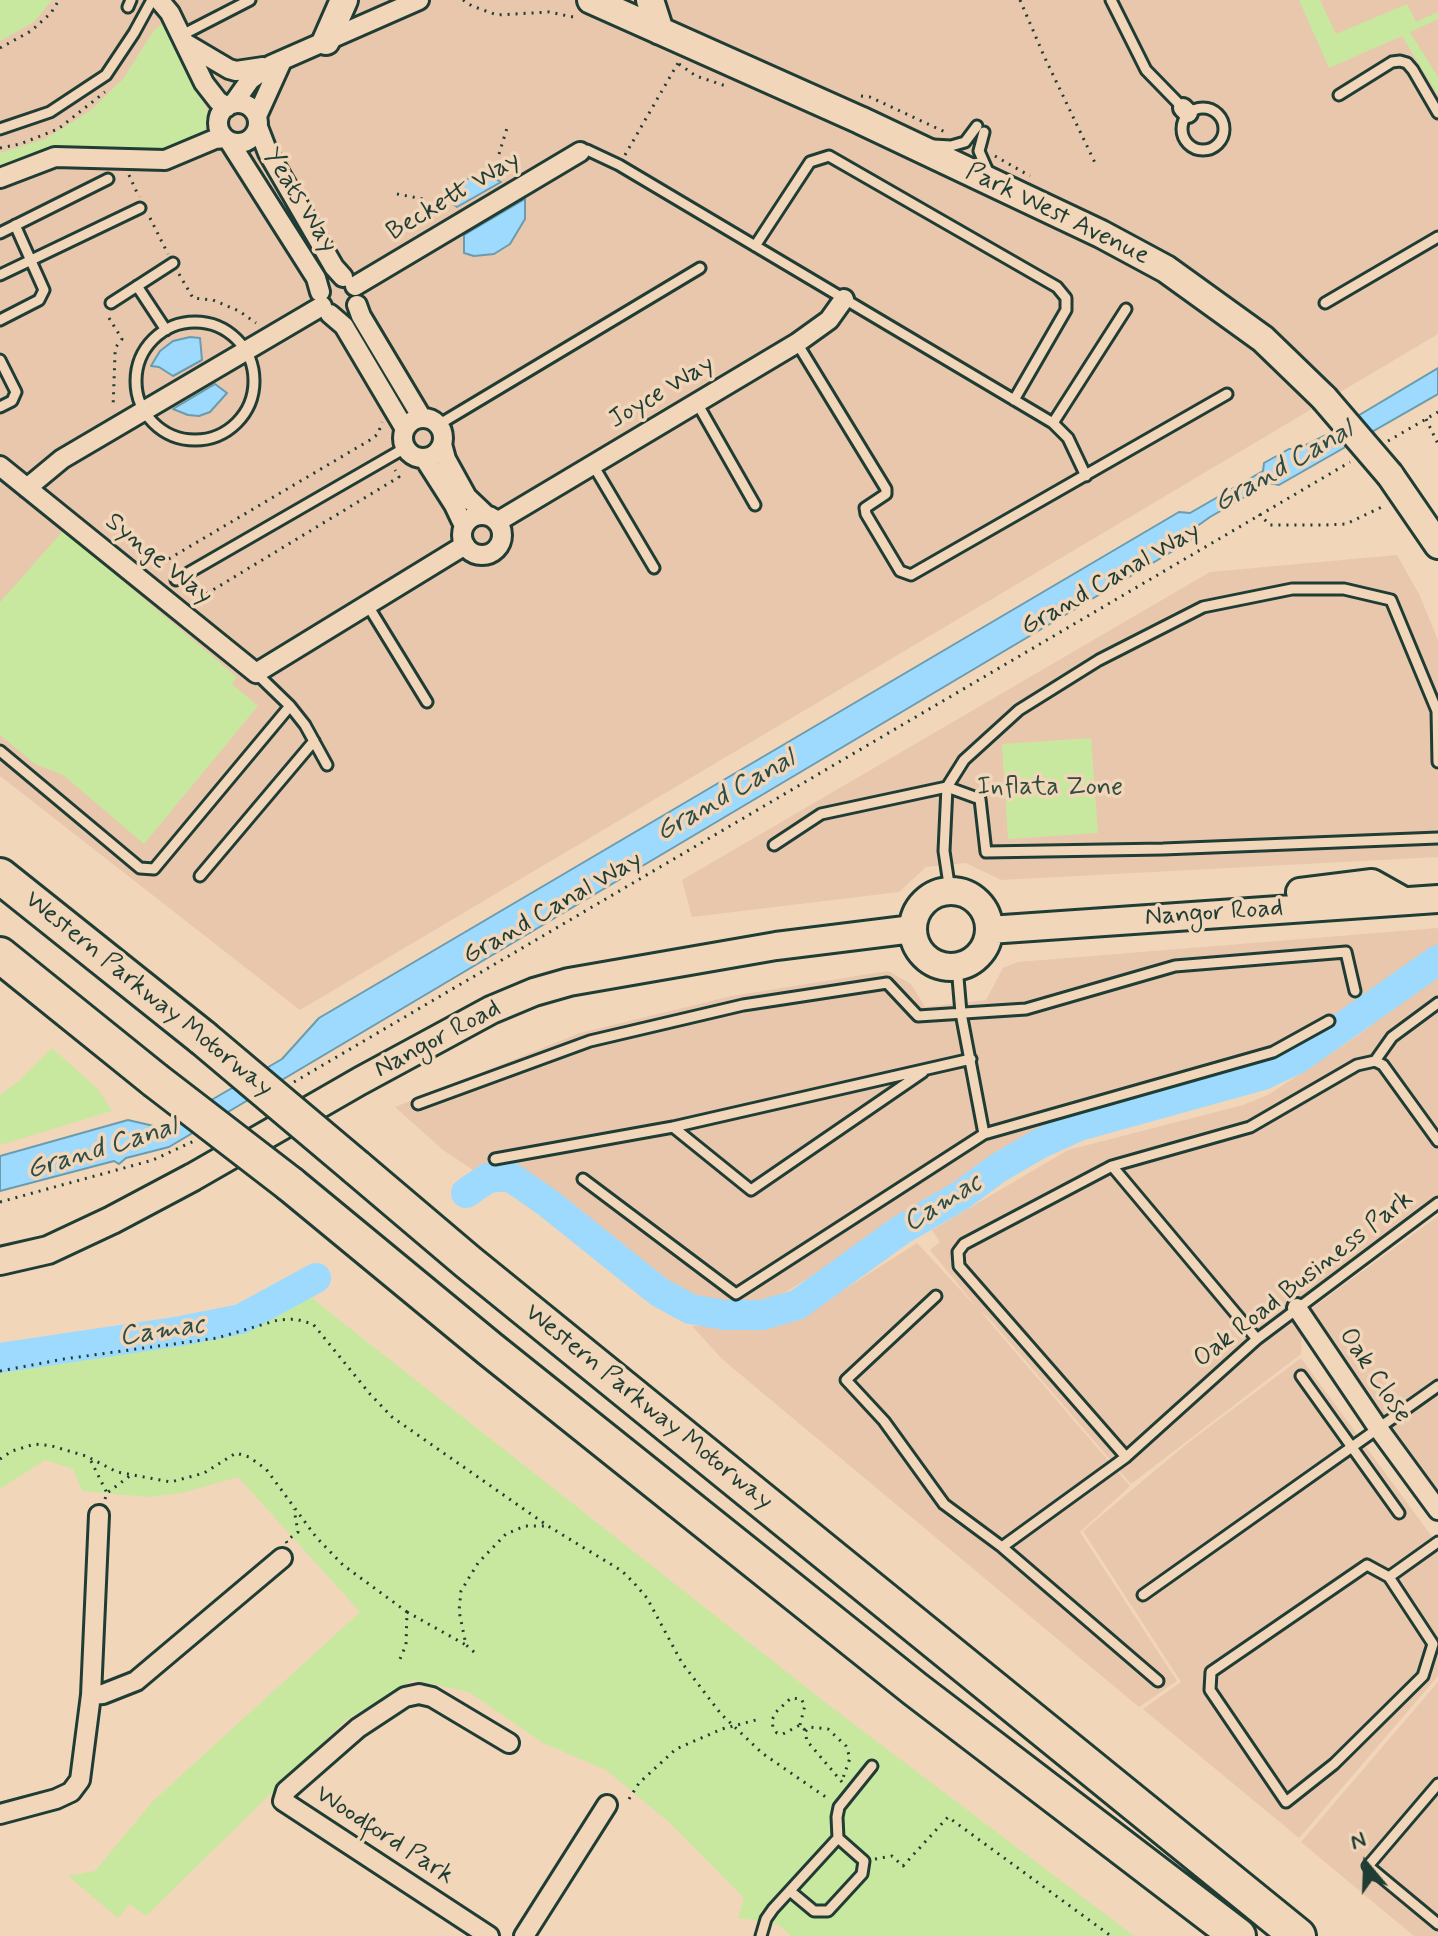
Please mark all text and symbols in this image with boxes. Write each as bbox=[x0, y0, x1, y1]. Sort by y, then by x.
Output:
street label: Yeats Way bbox=[255, 143, 343, 259]
street label: Beckett Way bbox=[382, 145, 526, 249]
street label: Park West Avenue bbox=[960, 157, 1154, 273]
street label: Joyce Way bbox=[604, 349, 720, 437]
water label: Grand Canal bbox=[1208, 415, 1360, 521]
street label: Synge Way bbox=[98, 507, 218, 613]
street label: Grand Canal Way bbox=[1016, 516, 1206, 644]
water label: Grand Canal bbox=[650, 744, 802, 850]
park label: Inflata Zone bbox=[977, 773, 1123, 805]
street label: Grand Canal Way bbox=[458, 845, 648, 973]
street label: Western Parkway Motorway bbox=[17, 885, 279, 1105]
street label: Nangor Road bbox=[1144, 894, 1284, 934]
street label: Nangor Road bbox=[369, 994, 507, 1086]
water label: Grand Canal bbox=[23, 1111, 181, 1189]
water label: Camac bbox=[898, 1167, 988, 1241]
street label: Oak Road Business Park bbox=[1188, 1185, 1420, 1375]
street label: Western Parkway Motorway bbox=[517, 1298, 779, 1518]
water label: Camac bbox=[117, 1309, 207, 1355]
street label: Oak Close bbox=[1331, 1322, 1417, 1430]
street label: Woodford Park bbox=[309, 1780, 459, 1892]
north arrow bbox=[1326, 1824, 1406, 1904]
text: N bbox=[1347, 1826, 1370, 1857]

